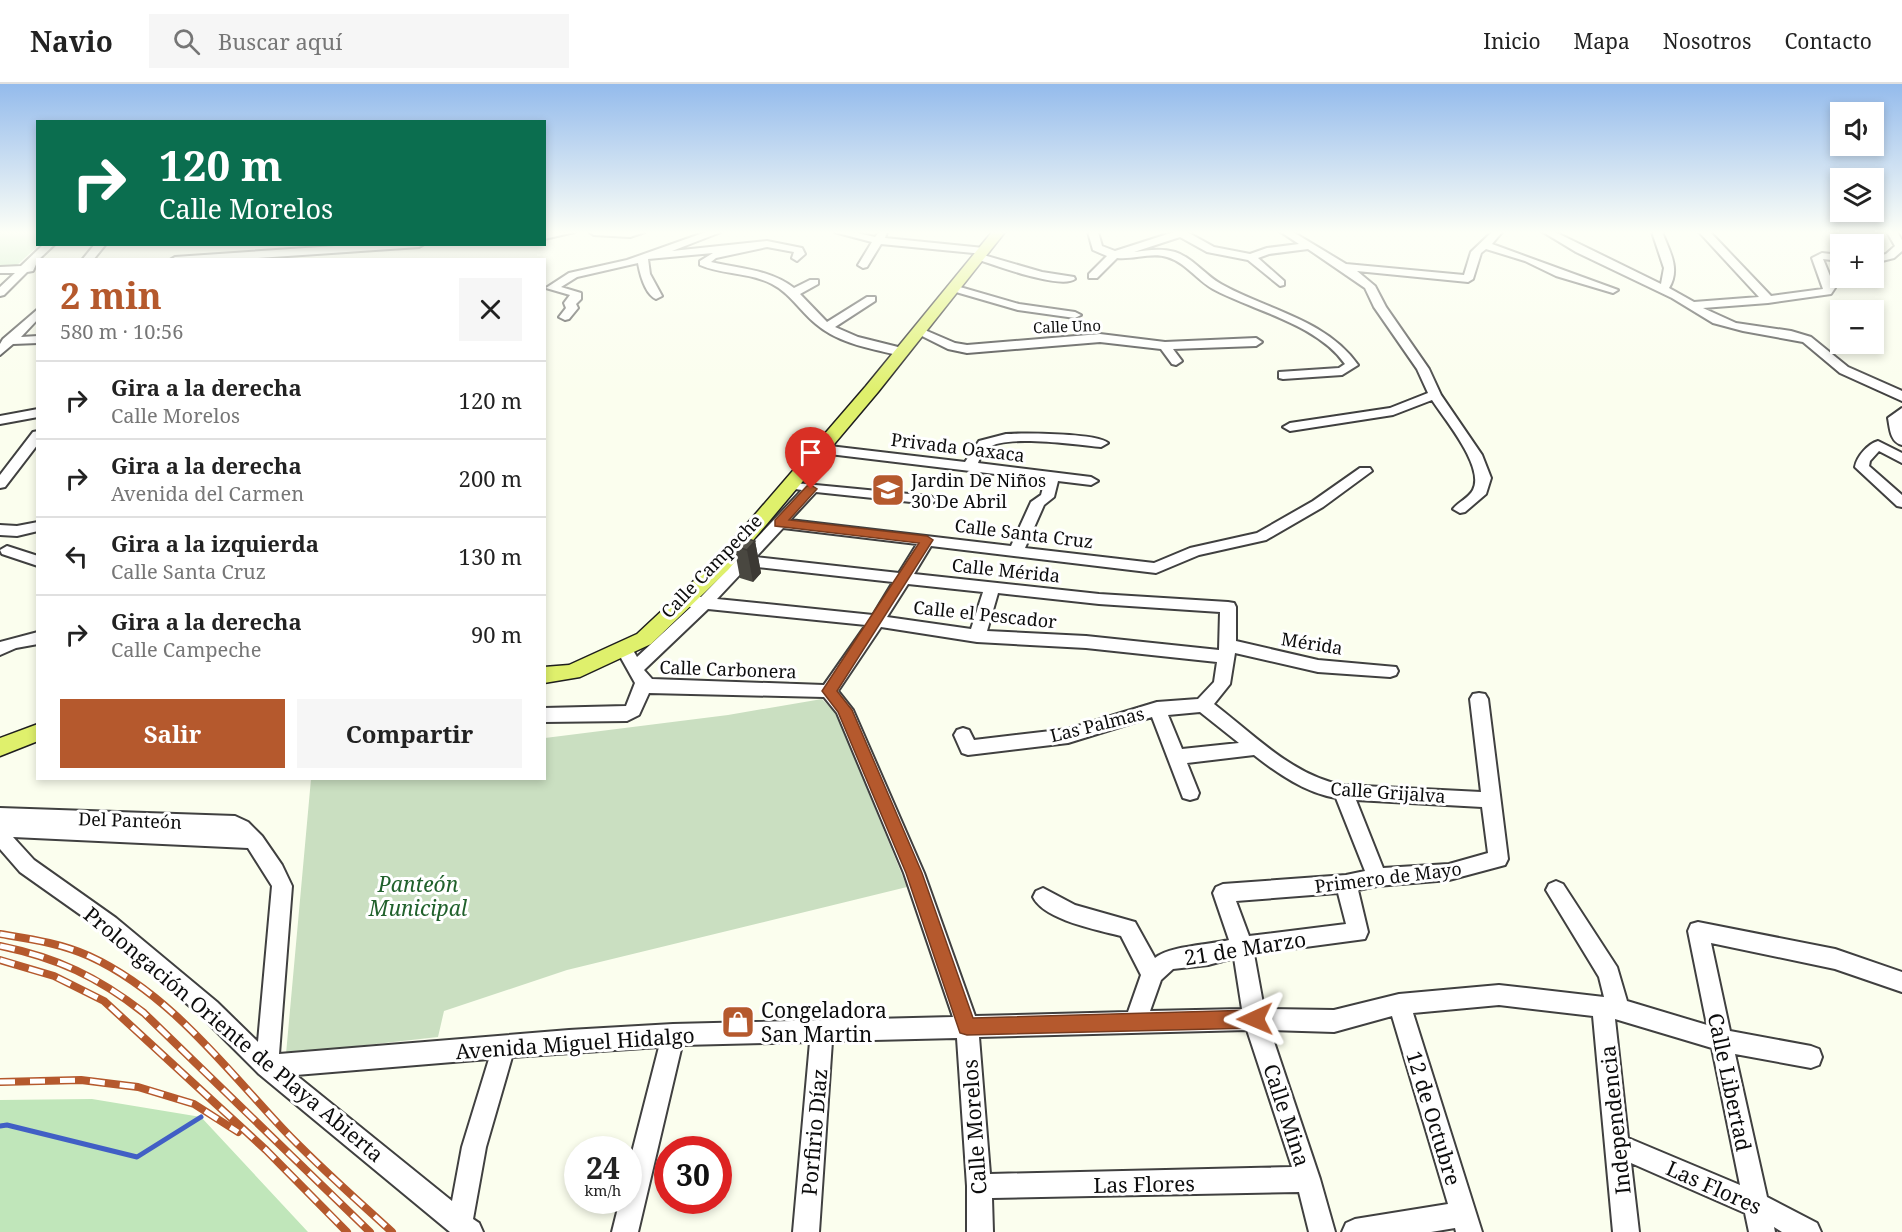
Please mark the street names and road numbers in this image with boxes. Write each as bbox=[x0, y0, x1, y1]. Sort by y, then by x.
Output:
street label: Calle Uno bbox=[1033, 315, 1101, 337]
street label: Privada Oaxaca bbox=[890, 427, 1026, 467]
street label: Calle Campeche bbox=[655, 509, 767, 623]
street label: Calle Santa Cruz bbox=[953, 513, 1095, 553]
street label: Calle Mérida bbox=[951, 552, 1061, 588]
street label: Calle el Pescador bbox=[912, 595, 1058, 634]
street label: Mérida bbox=[1280, 626, 1344, 660]
street label: Calle Carbonera bbox=[659, 655, 797, 683]
street label: Las Palmas bbox=[1048, 701, 1146, 747]
street label: Calle Grijalva bbox=[1330, 776, 1446, 808]
street label: Del Panteón bbox=[78, 806, 183, 834]
street label: Primero de Mayo bbox=[1313, 856, 1463, 898]
street label: Prolongación Oriente de Playa Abierta bbox=[78, 900, 390, 1168]
street label: 21 de Marzo bbox=[1182, 925, 1308, 971]
street label: Calle Libertad bbox=[1702, 1010, 1758, 1154]
street label: Avenida Miguel Hidalgo bbox=[454, 1021, 696, 1065]
street label: Independencia bbox=[1593, 1044, 1637, 1196]
street label: 12 de Octubre bbox=[1400, 1047, 1468, 1189]
street label: Calle Morelos bbox=[955, 1058, 993, 1196]
street label: Calle Mina bbox=[1257, 1060, 1317, 1170]
street label: Porfirio Díaz bbox=[795, 1067, 833, 1197]
street label: Las Flores bbox=[1662, 1154, 1766, 1220]
street label: Las Flores bbox=[1093, 1169, 1195, 1199]

